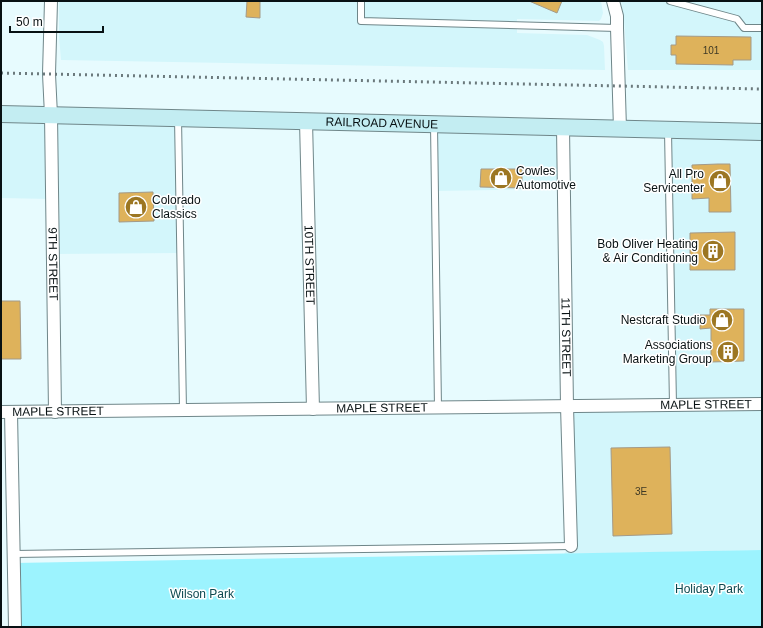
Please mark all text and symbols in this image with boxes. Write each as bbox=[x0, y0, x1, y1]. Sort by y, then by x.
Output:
scale bar bbox=[10, 8, 103, 34]
text: 50 m bbox=[16, 15, 43, 29]
house number: 101 bbox=[703, 45, 720, 56]
street label: RAILROAD AVENUE bbox=[325, 115, 438, 131]
place label: Cowles Automotive bbox=[516, 164, 576, 192]
shop icon: Cowles Automotive bbox=[488, 165, 514, 191]
place label: All Pro Servicenter bbox=[643, 167, 704, 195]
shop icon: All Pro Servicenter bbox=[707, 168, 733, 194]
place label: Colorado Classics bbox=[152, 193, 201, 221]
shop icon: Colorado Classics bbox=[123, 194, 149, 220]
street label: 10TH STREET bbox=[302, 225, 317, 306]
street label: 9TH STREET bbox=[46, 227, 61, 301]
place label: Bob Oliver Heating & Air Conditioning bbox=[597, 237, 698, 265]
building icon: Bob Oliver Heating & Air Conditioning bbox=[700, 238, 726, 264]
street label: 11TH STREET bbox=[558, 297, 574, 377]
shop icon: Nestcraft Studio bbox=[709, 307, 735, 333]
place label: Nestcraft Studio bbox=[621, 313, 706, 327]
place label: Associations Marketing Group bbox=[623, 338, 712, 366]
building icon: Associations Marketing Group bbox=[715, 339, 741, 365]
street label: MAPLE STREET bbox=[660, 397, 752, 412]
street label: MAPLE STREET bbox=[336, 401, 428, 415]
street label: MAPLE STREET bbox=[12, 404, 104, 419]
house number: 3E bbox=[635, 486, 647, 497]
park label: Holiday Park bbox=[675, 582, 744, 596]
park label: Wilson Park bbox=[170, 587, 235, 601]

